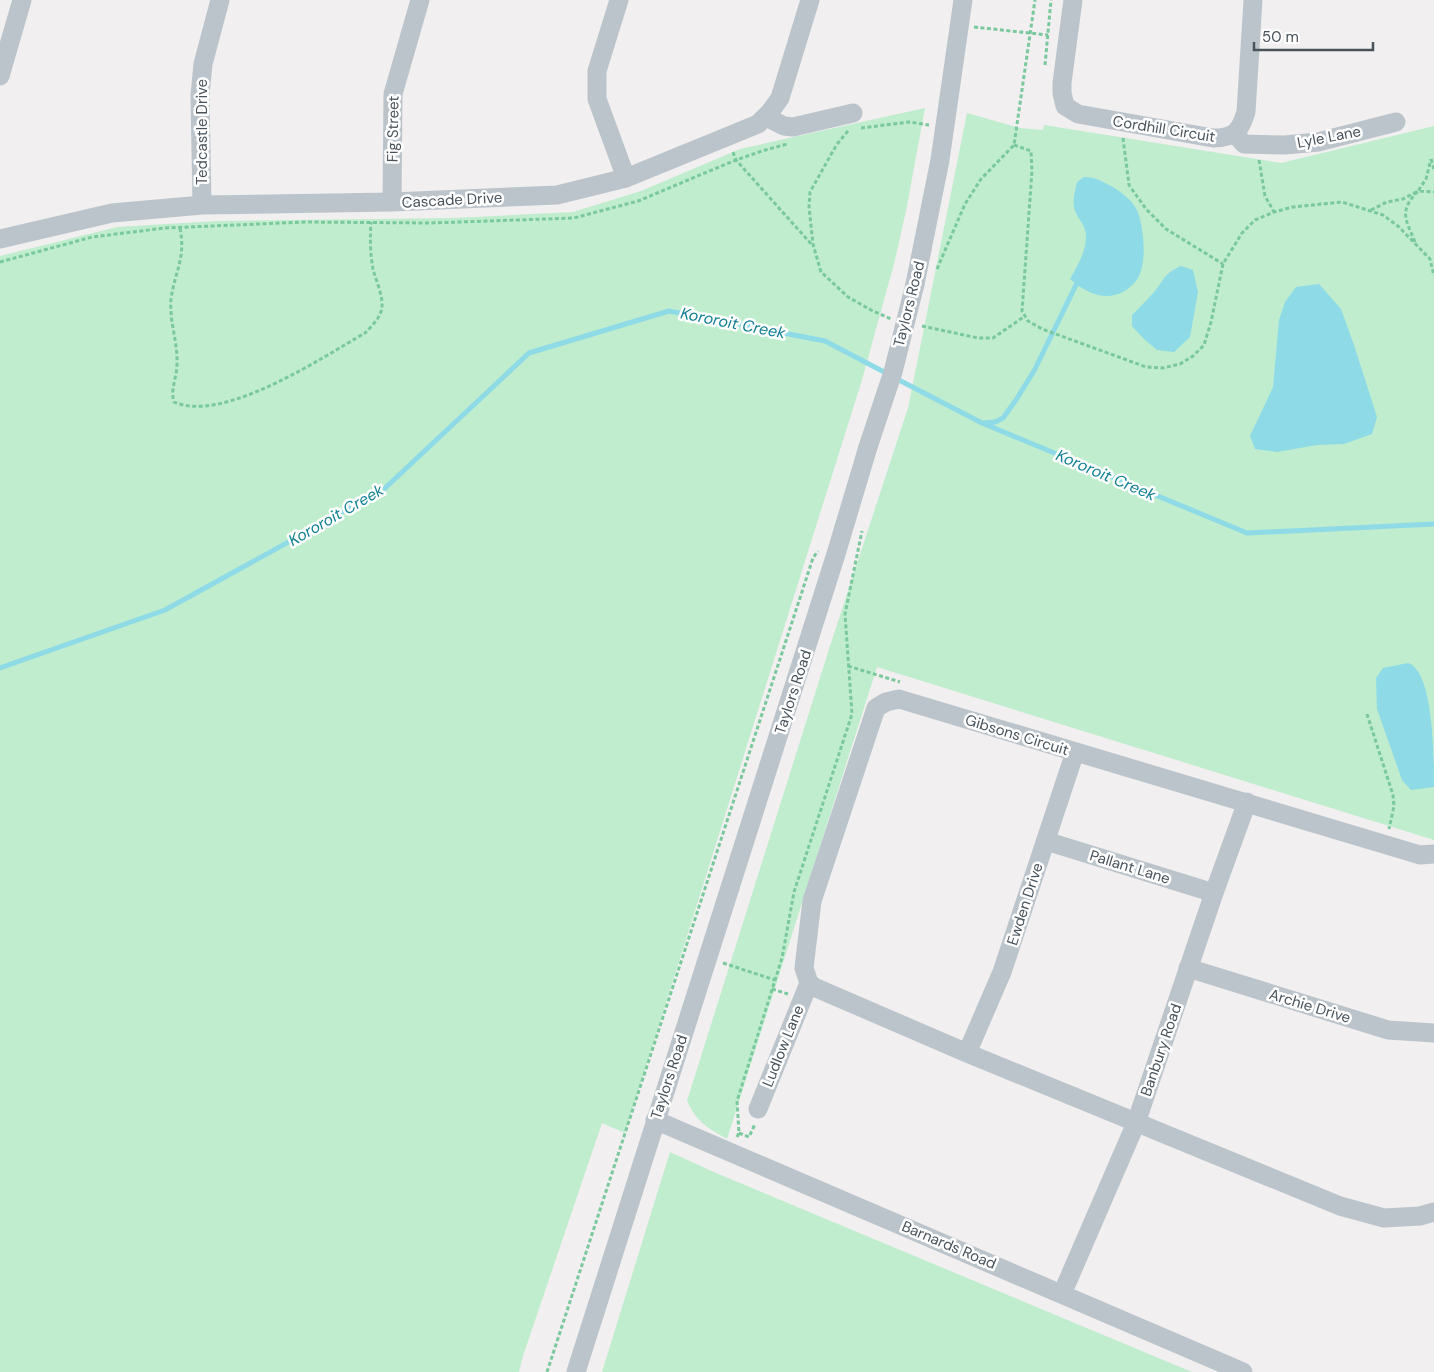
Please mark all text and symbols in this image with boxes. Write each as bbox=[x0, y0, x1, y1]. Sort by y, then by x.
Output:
scale bar bbox=[1254, 20, 1373, 52]
text: 50 m bbox=[1262, 27, 1299, 47]
street label: Tedcastle Drive bbox=[192, 79, 212, 185]
street label: Fig Street bbox=[382, 95, 404, 162]
street label: Cordhill Circuit bbox=[1111, 111, 1217, 147]
street label: Lyle Lane bbox=[1295, 121, 1363, 153]
street label: Cascade Drive bbox=[401, 187, 503, 213]
street label: Taylors Road bbox=[889, 259, 929, 349]
water label: Kororoit Creek bbox=[679, 303, 788, 344]
water label: Kororoit Creek bbox=[1053, 445, 1160, 506]
water label: Kororoit Creek bbox=[285, 479, 388, 551]
street label: Taylors Road bbox=[770, 647, 816, 737]
street label: Gibsons Circuit bbox=[963, 710, 1071, 760]
street label: Pallant Lane bbox=[1087, 845, 1173, 889]
street label: Ewden Drive bbox=[1002, 860, 1048, 948]
street label: Archie Drive bbox=[1267, 984, 1353, 1028]
street label: Banbury Road bbox=[1136, 1001, 1186, 1099]
street label: Ludlow Lane bbox=[758, 1002, 808, 1090]
street label: Taylors Road bbox=[646, 1032, 692, 1122]
street label: Barnards Road bbox=[899, 1216, 999, 1274]

